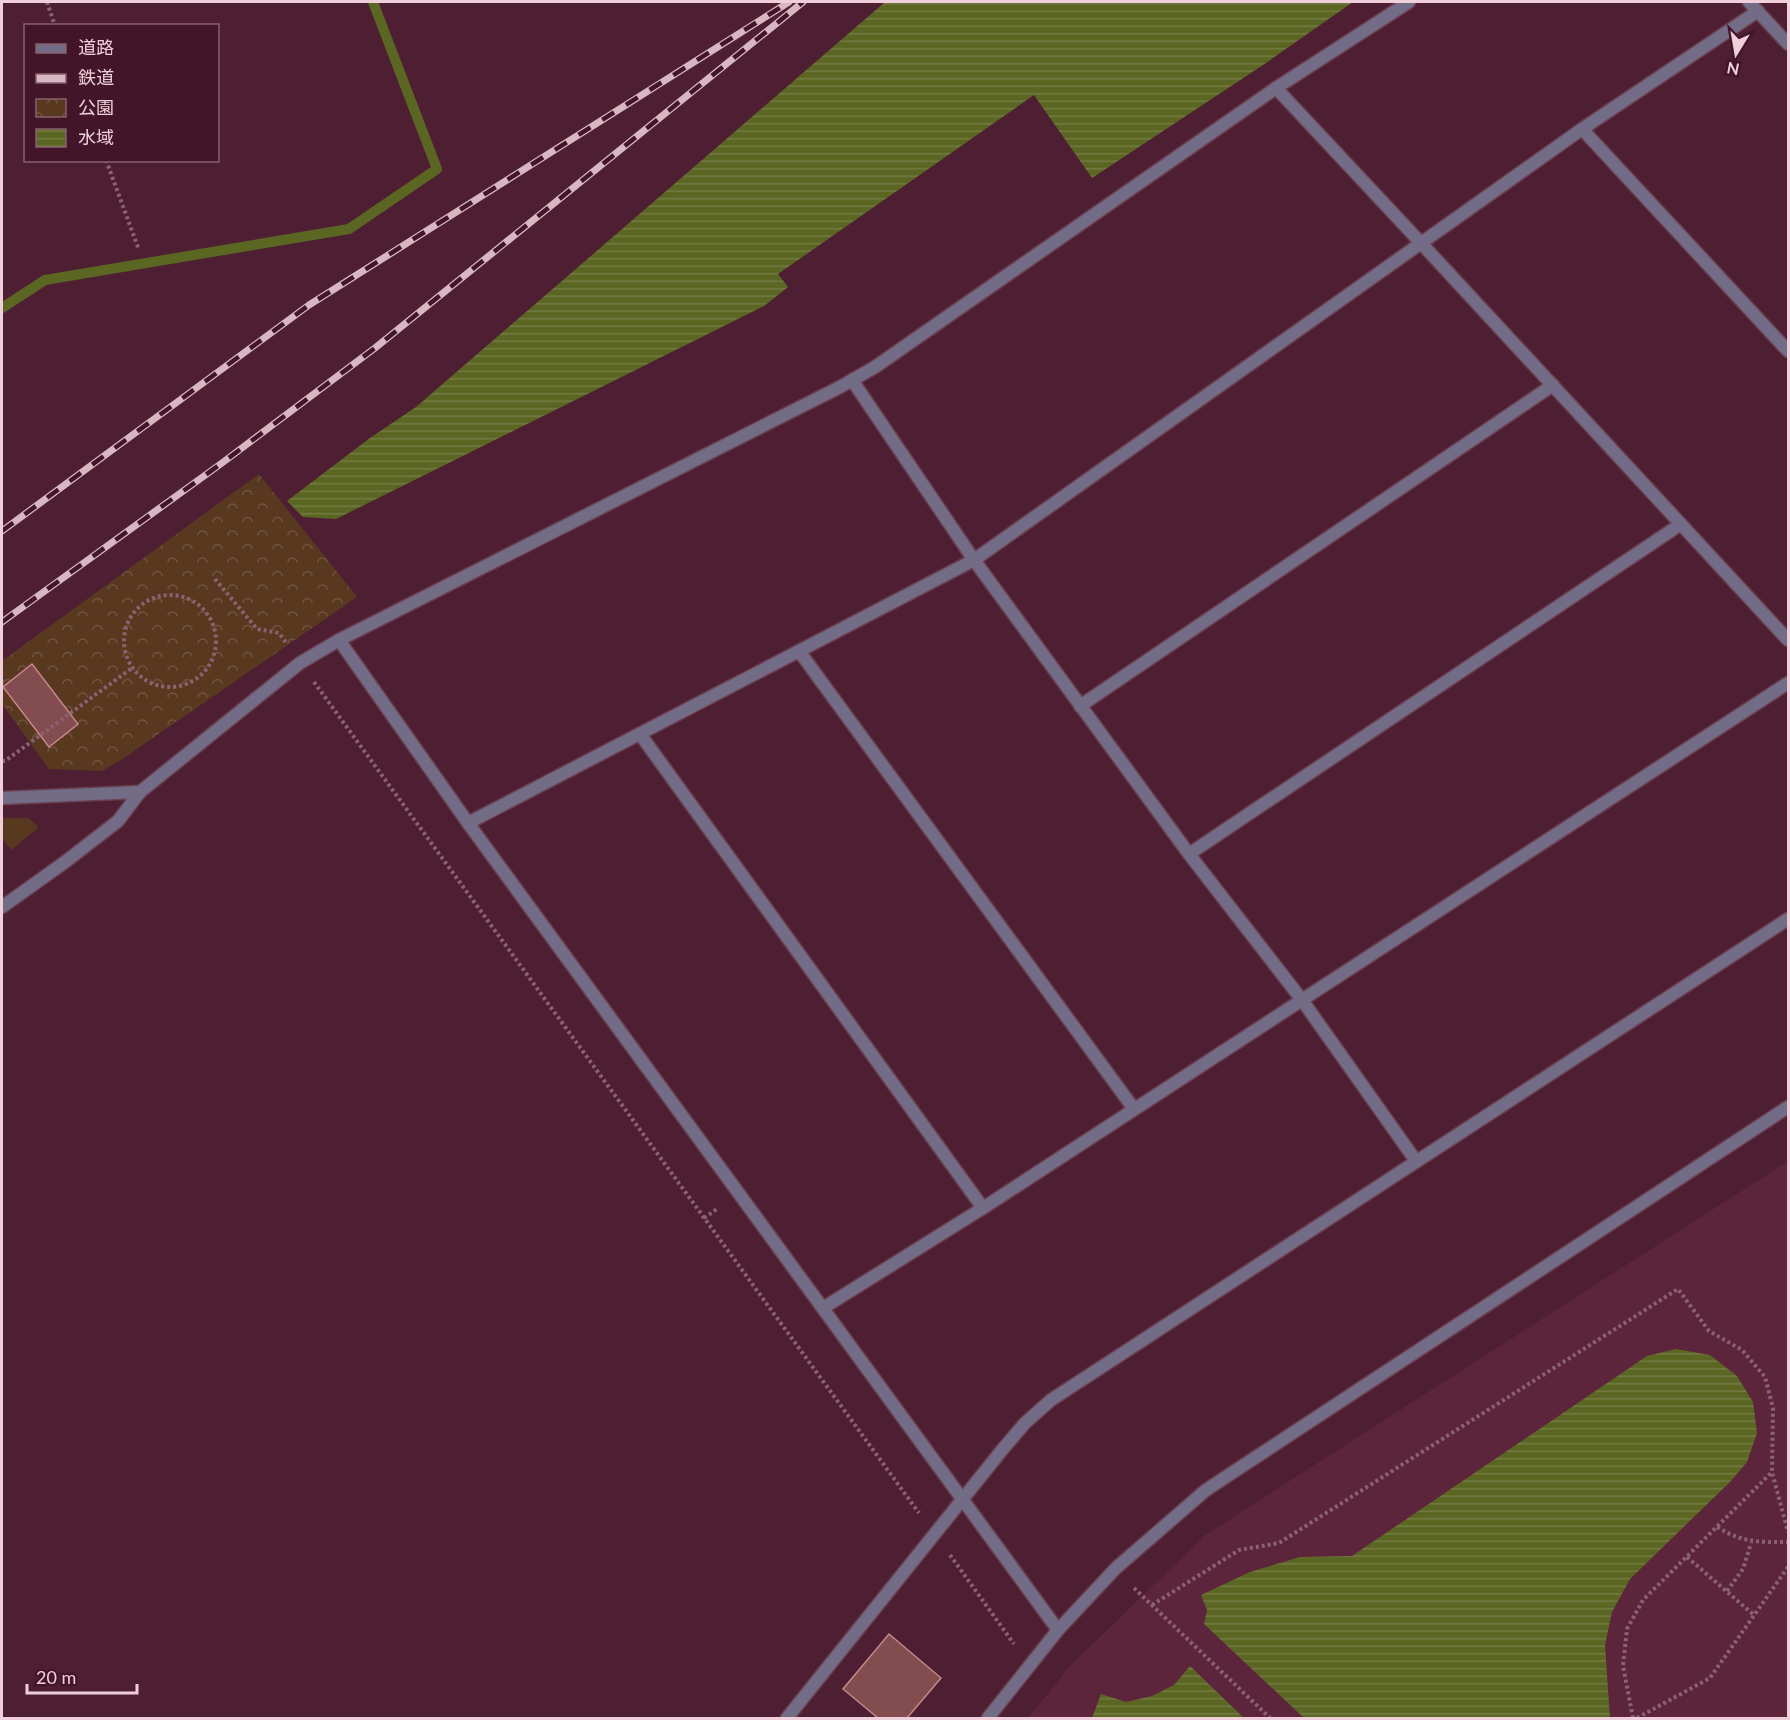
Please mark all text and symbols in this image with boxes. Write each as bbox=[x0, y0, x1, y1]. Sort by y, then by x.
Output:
legend bbox=[24, 24, 219, 162]
north arrow bbox=[1706, 24, 1766, 84]
text: 道路 bbox=[78, 36, 114, 58]
text: N bbox=[1725, 59, 1741, 80]
text: 鉄道 bbox=[78, 66, 114, 88]
text: 公園 bbox=[78, 96, 114, 118]
text: 水域 bbox=[78, 126, 114, 148]
scale bar bbox=[27, 1657, 136, 1695]
text: 20 m bbox=[36, 1666, 76, 1688]

